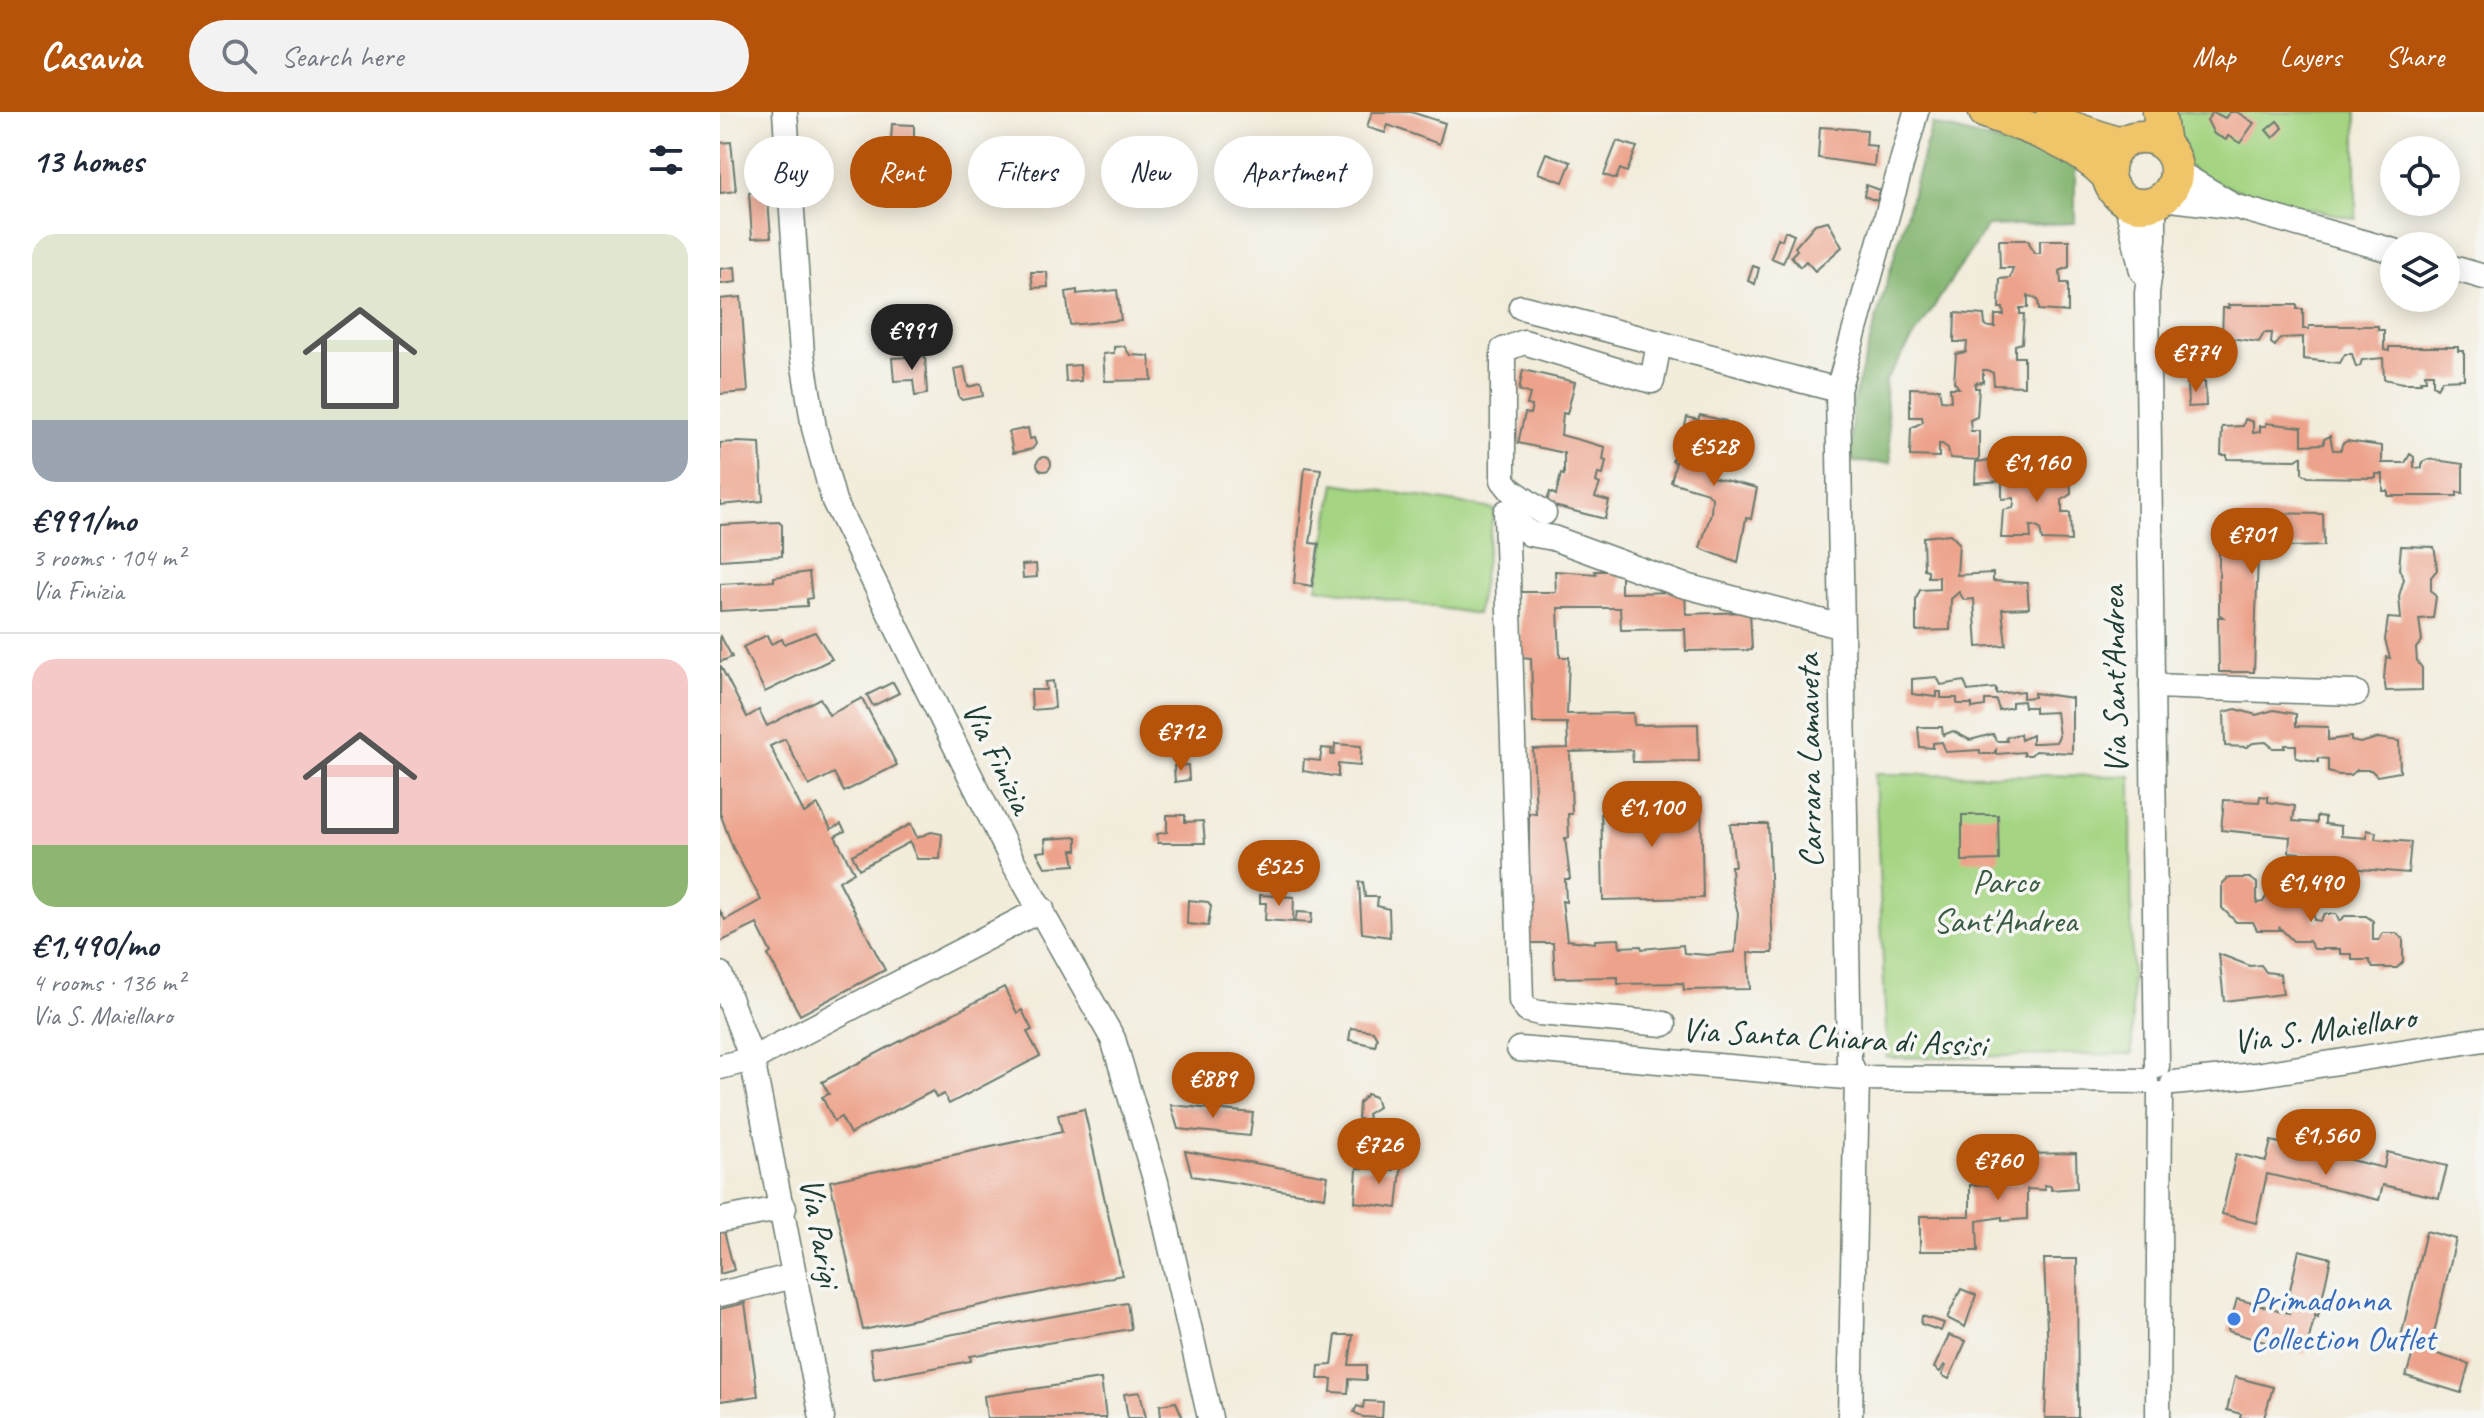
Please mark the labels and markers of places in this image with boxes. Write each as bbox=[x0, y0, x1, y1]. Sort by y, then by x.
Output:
pin: €991 bbox=[865, 304, 959, 372]
pin: €774 bbox=[2149, 326, 2243, 394]
pin: €528 bbox=[1667, 420, 1761, 488]
pin: €1,160 bbox=[1972, 436, 2102, 504]
pin: €701 bbox=[2205, 508, 2299, 576]
pin: €712 bbox=[1134, 705, 1228, 773]
pin: €1,100 bbox=[1587, 781, 1717, 849]
pin: €525 bbox=[1232, 840, 1326, 908]
pin: €1,490 bbox=[2246, 856, 2376, 924]
pin: €889 bbox=[1166, 1052, 1260, 1120]
pin: €1,560 bbox=[2261, 1109, 2391, 1177]
pin: €726 bbox=[1332, 1118, 1426, 1186]
pin: €760 bbox=[1951, 1134, 2045, 1202]
place label: Primadonna Collection Outlet bbox=[2250, 1278, 2439, 1360]
marker: Primadonna Collection Outlet bbox=[2225, 1310, 2243, 1328]

